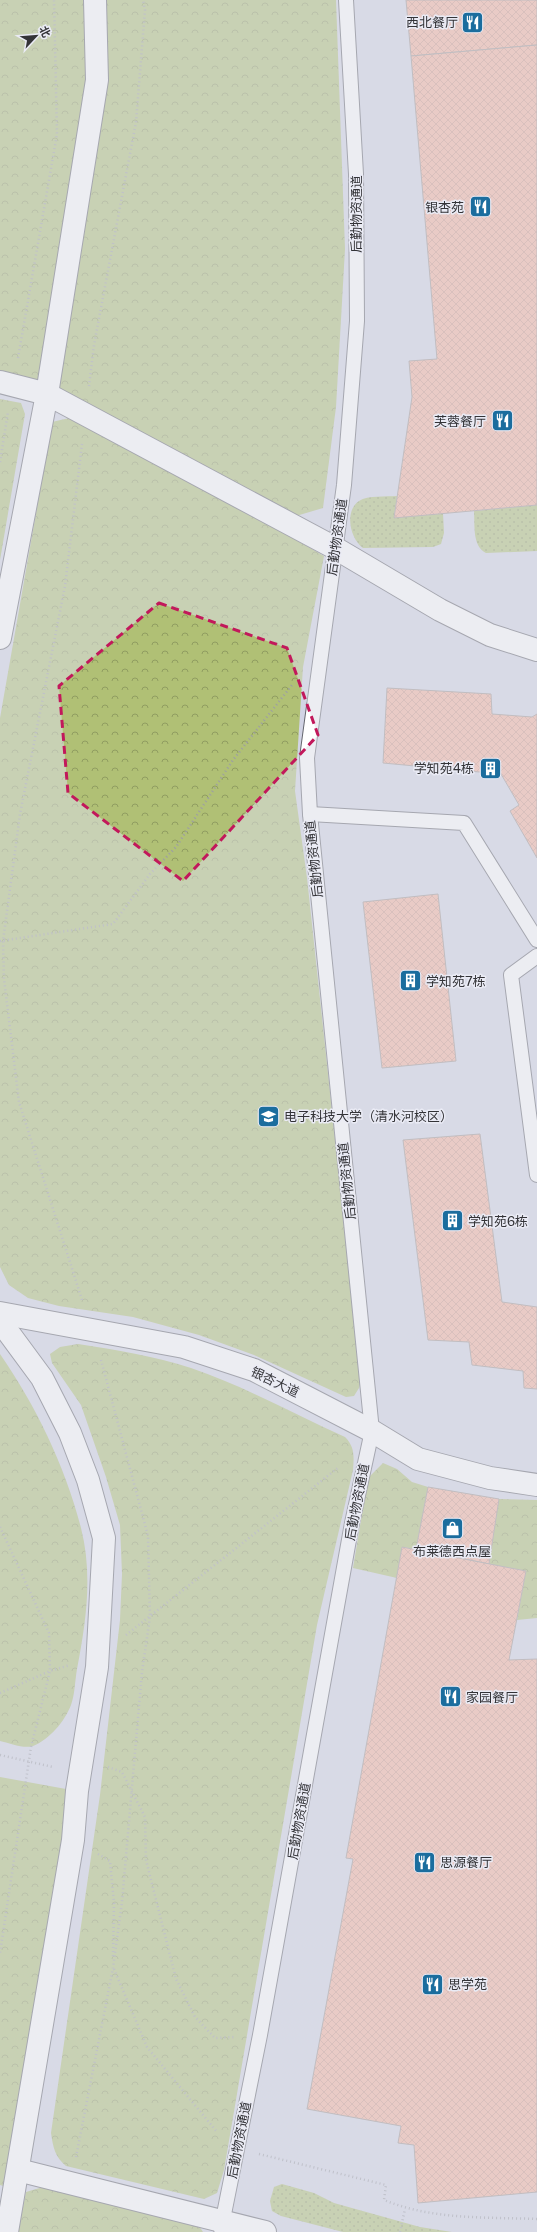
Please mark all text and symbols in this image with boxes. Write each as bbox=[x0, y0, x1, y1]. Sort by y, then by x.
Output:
restaurant icon: 西北餐厅 bbox=[460, 9, 486, 35]
place label: 西北餐厅 bbox=[406, 15, 458, 30]
north arrow bbox=[16, 16, 56, 56]
text: 北 bbox=[37, 24, 53, 39]
street label: 后勤物资通道 bbox=[349, 175, 364, 253]
restaurant icon: 银杏苑 bbox=[467, 194, 493, 220]
place label: 银杏苑 bbox=[425, 200, 464, 215]
restaurant icon: 芙蓉餐厅 bbox=[489, 408, 515, 434]
place label: 芙蓉餐厅 bbox=[434, 414, 486, 429]
street label: 后勤物资通道 bbox=[324, 497, 350, 577]
building icon: 学知苑4栋 bbox=[477, 755, 503, 781]
place label: 学知苑4栋 bbox=[414, 761, 474, 776]
street label: 后勤物资通道 bbox=[302, 819, 326, 899]
building icon: 学知苑7栋 bbox=[397, 968, 423, 994]
place label: 学知苑7栋 bbox=[426, 974, 486, 989]
school or university icon: 电子科技大学（清水河校区） bbox=[255, 1103, 281, 1129]
place label: 电子科技大学（清水河校区） bbox=[284, 1109, 453, 1124]
street label: 后勤物资通道 bbox=[335, 1141, 359, 1221]
building icon: 学知苑6栋 bbox=[439, 1208, 465, 1234]
place label: 学知苑6栋 bbox=[468, 1214, 528, 1229]
street label: 银杏大道 bbox=[248, 1364, 302, 1400]
street label: 后勤物资通道 bbox=[342, 1462, 372, 1542]
shop icon: 布莱德西点屋 bbox=[439, 1516, 465, 1542]
place label: 布莱德西点屋 bbox=[413, 1544, 491, 1559]
restaurant icon: 家园餐厅 bbox=[437, 1684, 463, 1710]
place label: 家园餐厅 bbox=[466, 1690, 518, 1705]
street label: 后勤物资通道 bbox=[285, 1781, 313, 1861]
restaurant icon: 思源餐厅 bbox=[411, 1849, 437, 1875]
place label: 思源餐厅 bbox=[440, 1855, 492, 1870]
restaurant icon: 思学苑 bbox=[420, 1971, 446, 1997]
place label: 思学苑 bbox=[448, 1977, 487, 1992]
street label: 后勤物资通道 bbox=[224, 2100, 254, 2180]

